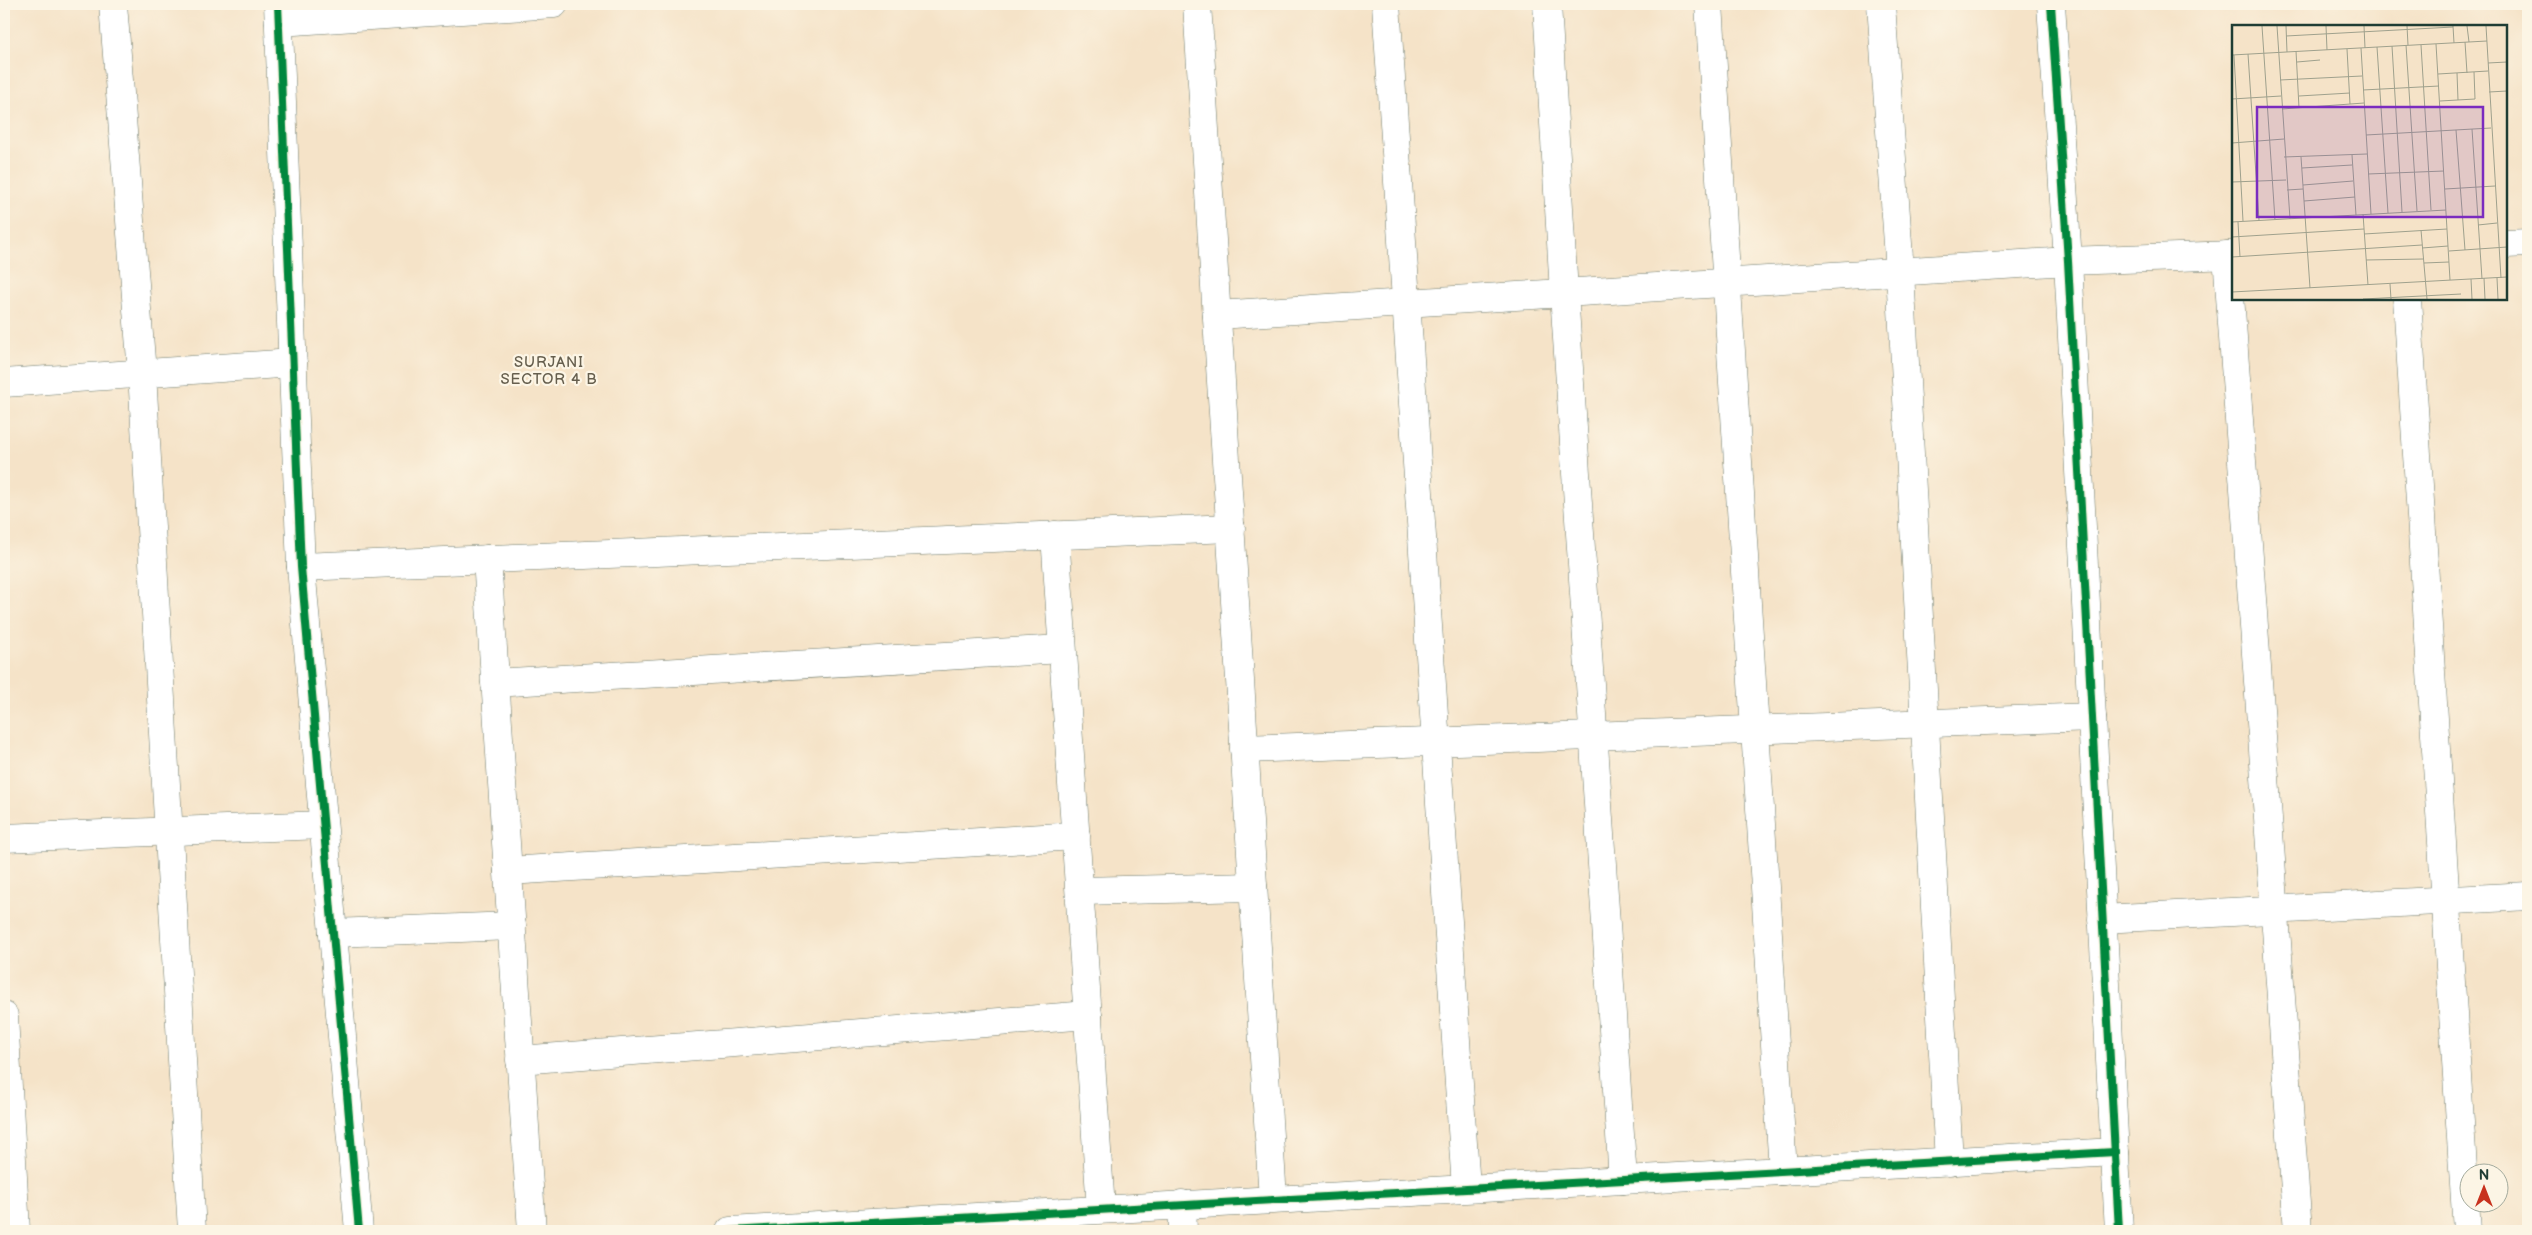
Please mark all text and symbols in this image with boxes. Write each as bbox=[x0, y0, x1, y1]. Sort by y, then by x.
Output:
inset map bbox=[2232, 25, 2507, 300]
district label: SURJANI SECTOR 4 B bbox=[500, 353, 598, 389]
north arrow bbox=[2460, 1162, 2510, 1212]
text: N bbox=[2479, 1167, 2489, 1184]

